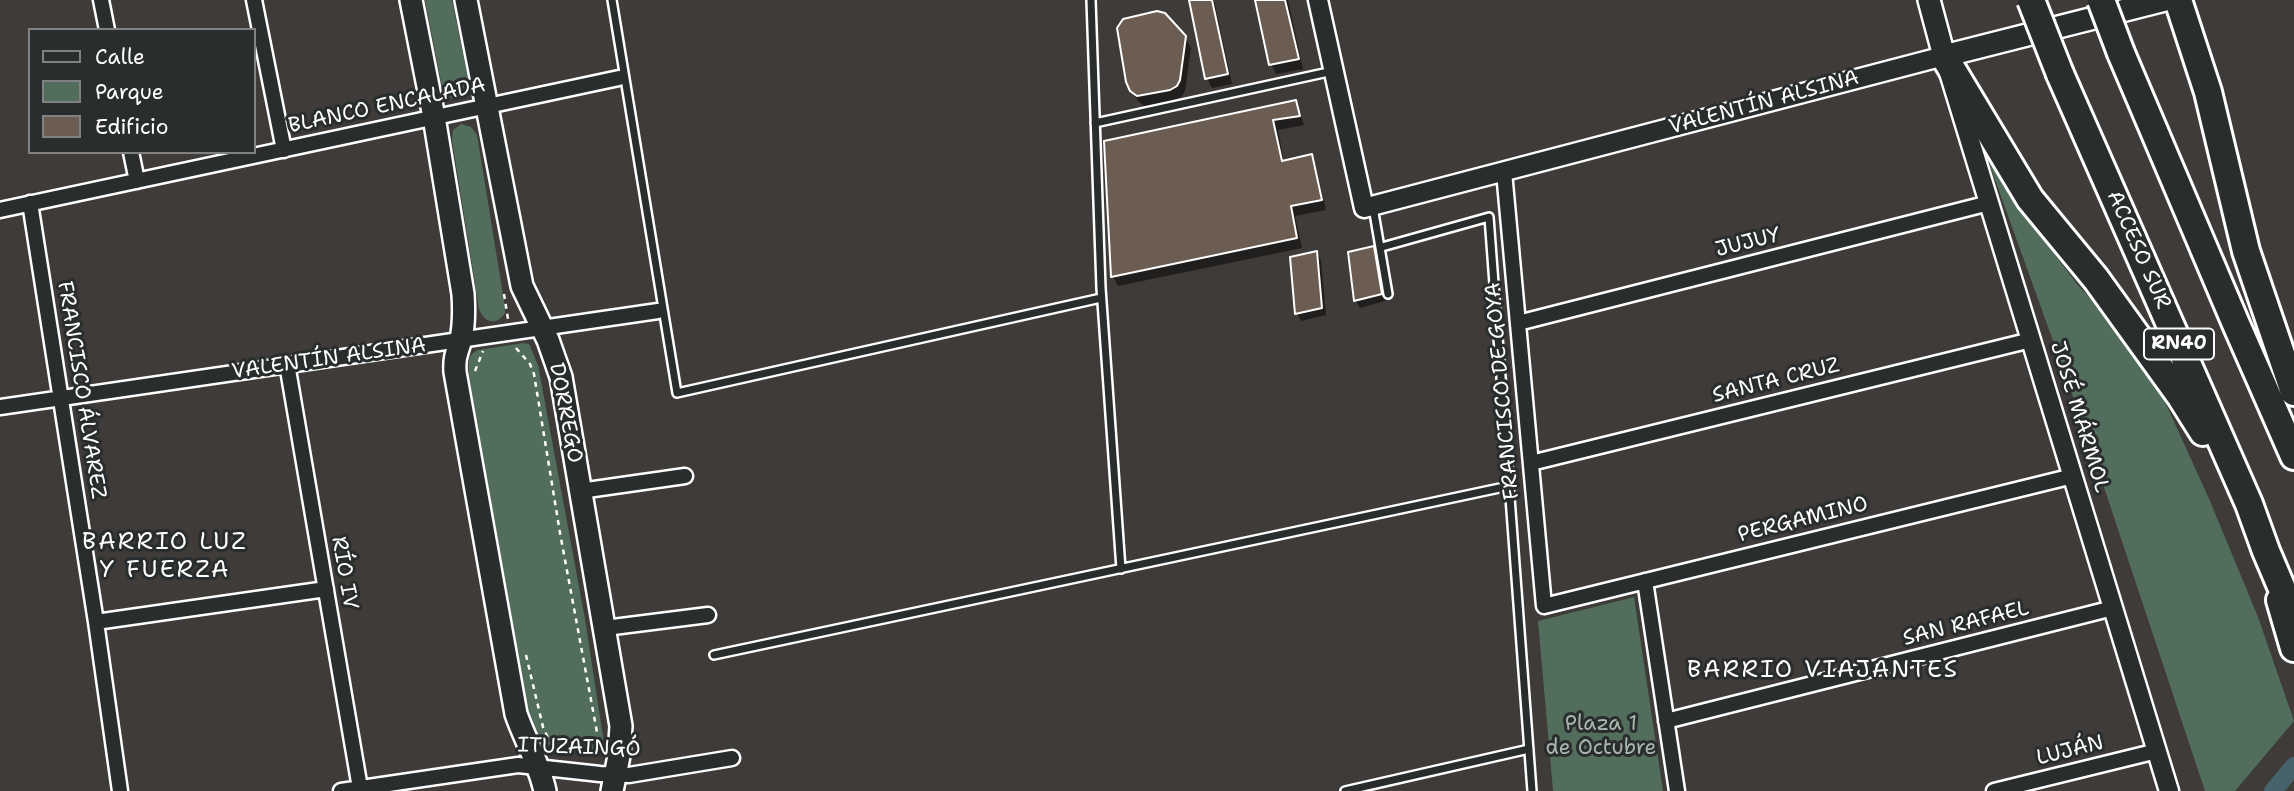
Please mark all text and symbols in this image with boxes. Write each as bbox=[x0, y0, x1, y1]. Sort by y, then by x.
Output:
legend bbox=[28, 28, 256, 154]
text: Calle bbox=[95, 43, 145, 71]
street label: VALENTÍN ALSINA bbox=[1666, 65, 1862, 141]
street label: BLANCO ENCALADA bbox=[286, 73, 488, 139]
text: Parque bbox=[95, 78, 164, 106]
text: Edificio bbox=[95, 113, 168, 141]
street label: ACCESO SUR bbox=[2101, 187, 2175, 313]
street label: JUJUY bbox=[1713, 223, 1783, 263]
street label: FRANCISCO ÁLVAREZ bbox=[51, 279, 111, 501]
street label: FRANCISCO DE GOYA bbox=[1481, 281, 1525, 501]
road number: RN40 bbox=[2144, 328, 2214, 360]
street label: VALENTÍN ALSINA bbox=[230, 333, 428, 385]
street label: JOSÉ MÁRMOL bbox=[2044, 338, 2114, 496]
street label: SANTA CRUZ bbox=[1710, 353, 1842, 409]
street label: DORREGO bbox=[543, 361, 587, 465]
street label: PERGAMINO bbox=[1735, 492, 1871, 548]
district label: BARRIO LUZ Y FUERZA bbox=[83, 529, 247, 585]
street label: RÍO IV bbox=[325, 535, 363, 611]
street label: SAN RAFAEL bbox=[1900, 596, 2032, 652]
district label: BARRIO VIAJANTES bbox=[1689, 657, 1957, 685]
park label: Plaza 1 de Octubre bbox=[1546, 712, 1656, 762]
street label: LUJÁN bbox=[2034, 731, 2106, 771]
street label: ITUZAINGÓ bbox=[517, 733, 641, 763]

